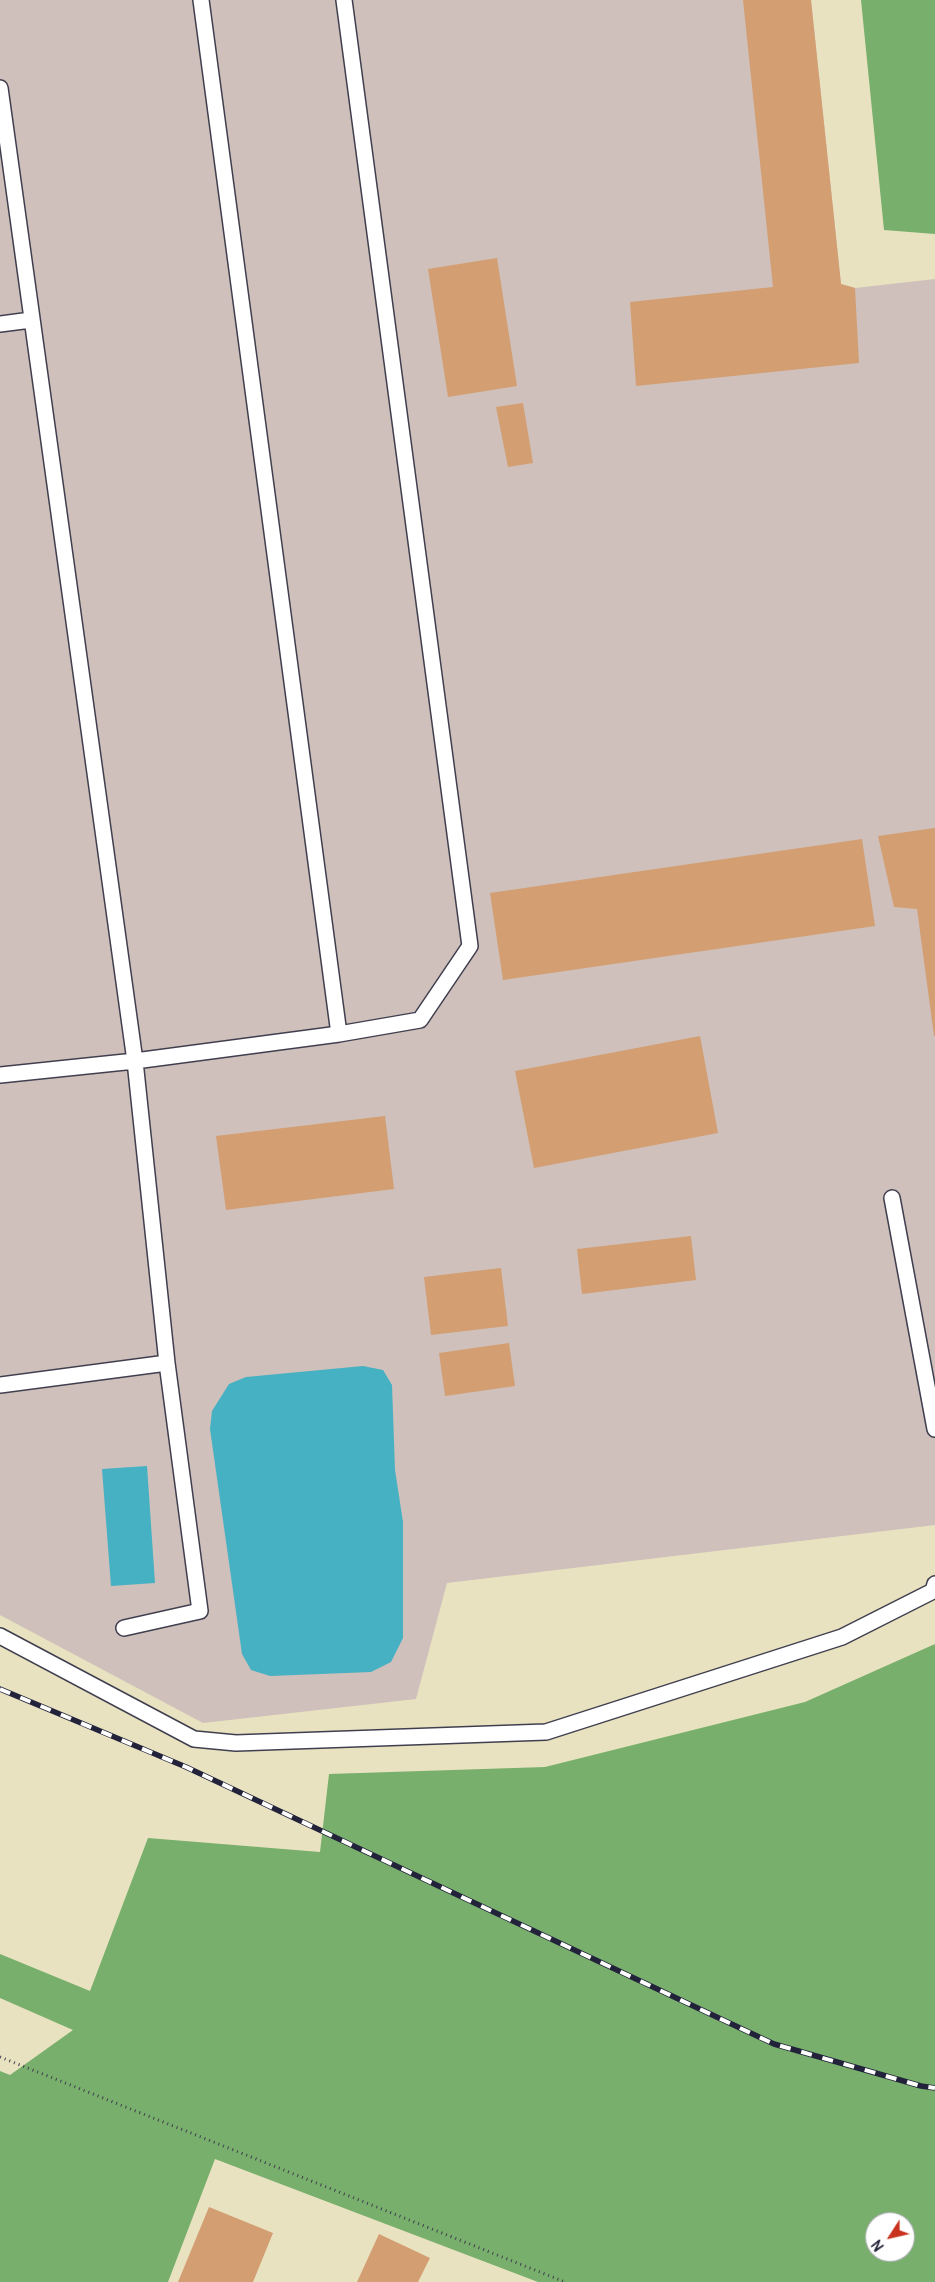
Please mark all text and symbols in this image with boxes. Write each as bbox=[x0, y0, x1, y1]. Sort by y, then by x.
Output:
north arrow bbox=[865, 2212, 915, 2262]
text: N bbox=[868, 2237, 888, 2254]

